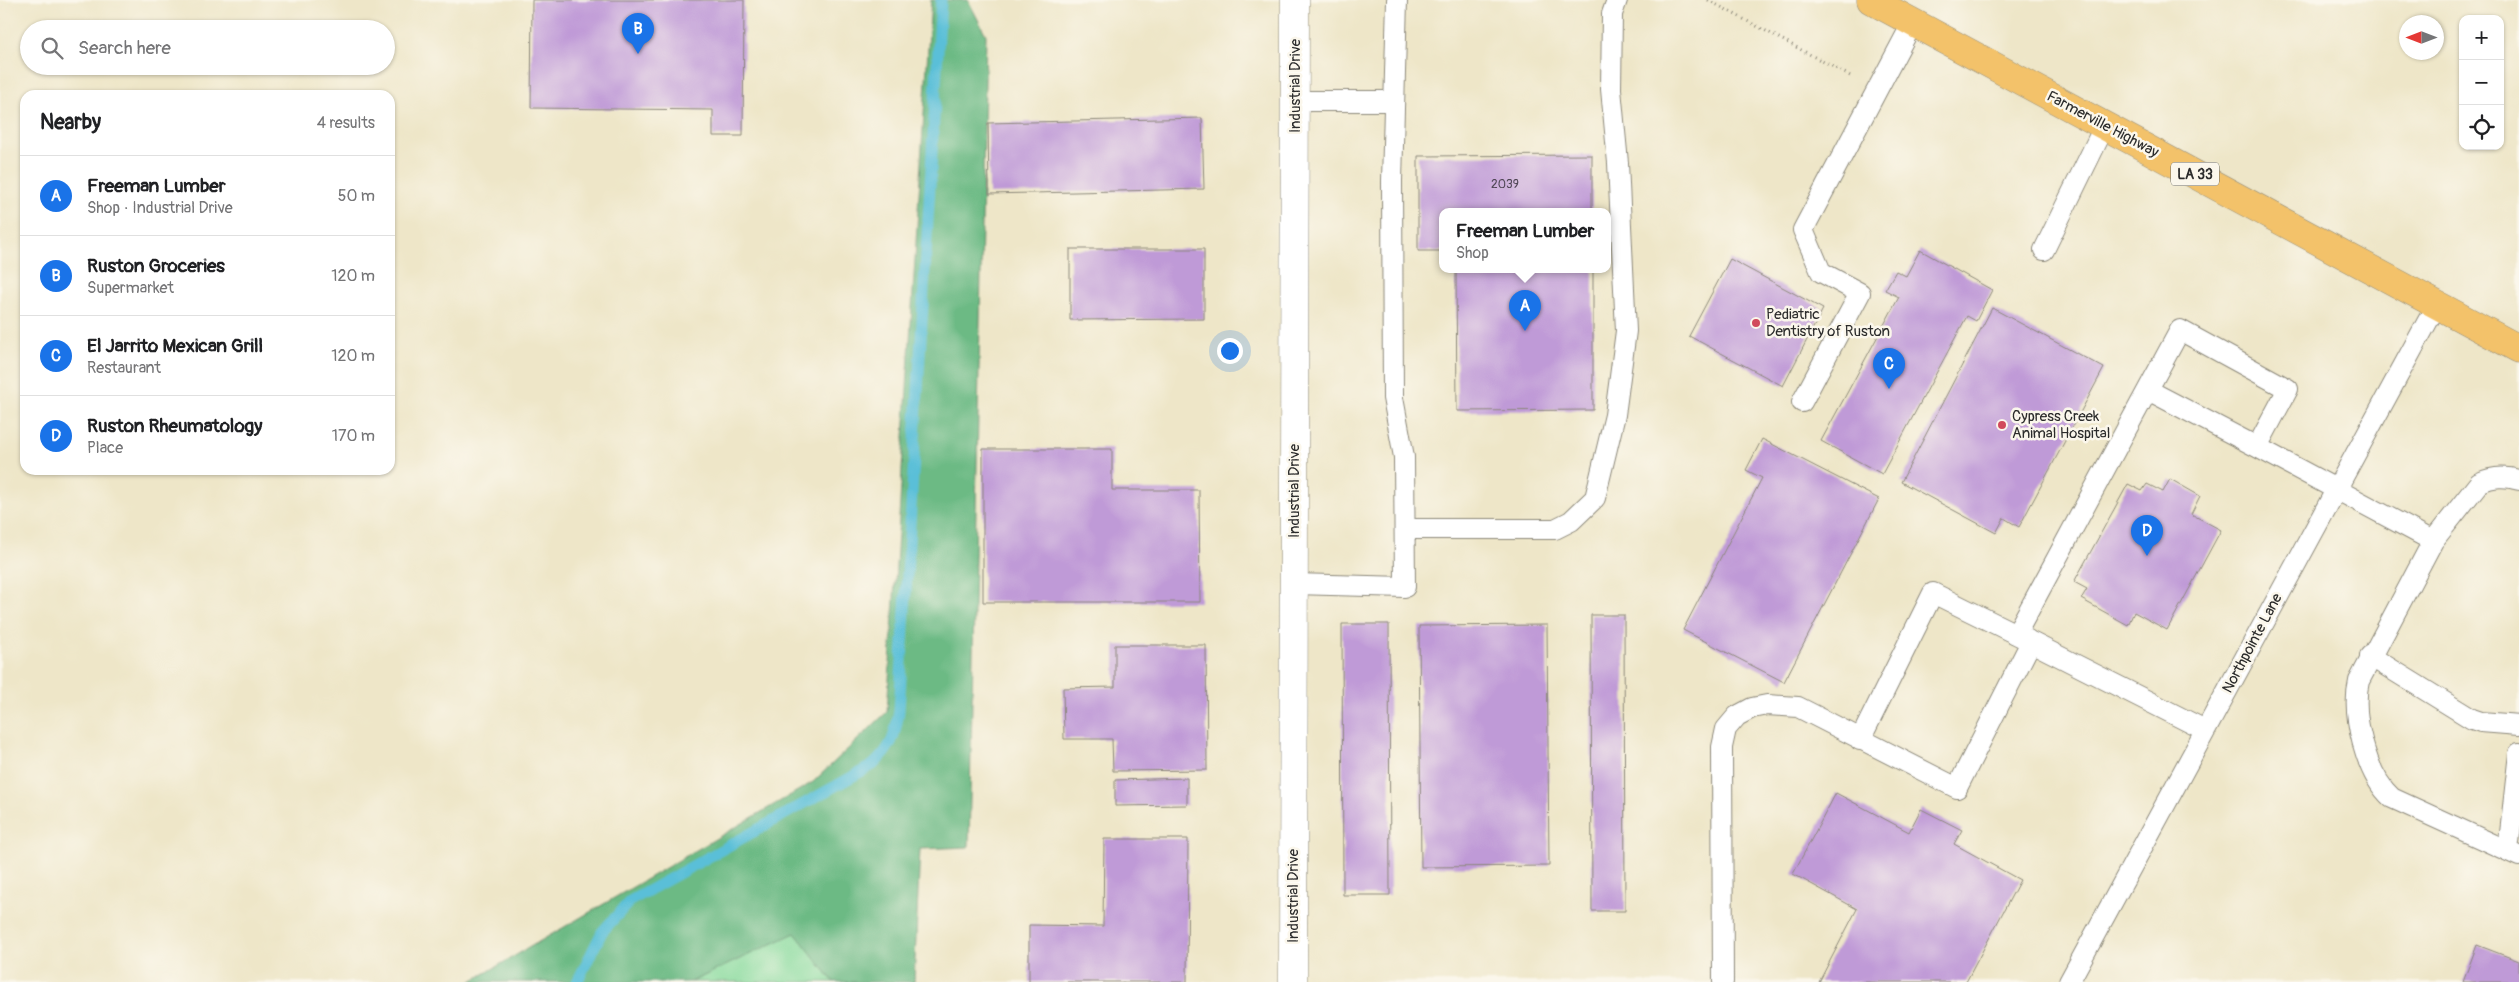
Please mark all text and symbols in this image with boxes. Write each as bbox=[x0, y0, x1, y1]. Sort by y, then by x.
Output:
pin: B bbox=[622, 13, 654, 54]
north arrow bbox=[2399, 15, 2444, 60]
map controls bbox=[2459, 15, 2504, 150]
button: + bbox=[2459, 15, 2504, 60]
search box bbox=[20, 20, 395, 75]
icon: search bbox=[38, 34, 66, 62]
text: Search here bbox=[78, 36, 171, 60]
street label: Industrial Drive bbox=[1286, 38, 1305, 133]
button: − bbox=[2459, 60, 2504, 105]
street label: Farmerville Highway bbox=[2043, 87, 2163, 162]
button: locate bbox=[2459, 105, 2504, 150]
text: Nearby bbox=[40, 109, 101, 136]
text: 4 results bbox=[317, 113, 375, 133]
road number: LA 33 bbox=[2171, 162, 2219, 185]
text: Freeman Lumber bbox=[87, 174, 225, 198]
house number: 2039 bbox=[1491, 177, 1519, 192]
text: A bbox=[51, 186, 61, 206]
text: 50 m bbox=[338, 186, 375, 206]
text: Shop · Industrial Drive bbox=[87, 198, 233, 218]
popup bbox=[1439, 208, 1611, 273]
text: Freeman Lumber bbox=[1456, 219, 1594, 243]
text: Shop bbox=[1456, 243, 1489, 263]
text: Ruston Groceries bbox=[87, 254, 225, 278]
text: B bbox=[51, 266, 61, 286]
text: 120 m bbox=[331, 266, 375, 286]
text: Supermarket bbox=[87, 278, 174, 298]
pin: A bbox=[1509, 290, 1541, 331]
place label: Pediatric Dentistry of Ruston bbox=[1766, 305, 1890, 341]
marker: Pediatric Dentistry of Ruston bbox=[1750, 317, 1762, 329]
text: El Jarrito Mexican Grill bbox=[87, 334, 263, 358]
your location bbox=[1217, 338, 1243, 364]
text: C bbox=[51, 346, 61, 366]
text: 120 m bbox=[331, 346, 375, 366]
pin: C bbox=[1873, 348, 1905, 389]
text: Restaurant bbox=[87, 358, 161, 378]
place label: Cypress Creek Animal Hospital bbox=[2012, 407, 2110, 443]
text: Ruston Rheumatology bbox=[87, 414, 262, 438]
marker: Cypress Creek Animal Hospital bbox=[1996, 419, 2008, 431]
text: D bbox=[51, 426, 61, 446]
text: 170 m bbox=[332, 426, 375, 446]
text: Place bbox=[87, 438, 123, 458]
street label: Industrial Drive bbox=[1285, 443, 1304, 538]
pin: D bbox=[2131, 515, 2163, 556]
street label: Northpointe Lane bbox=[2218, 590, 2287, 696]
street label: Industrial Drive bbox=[1284, 848, 1303, 943]

